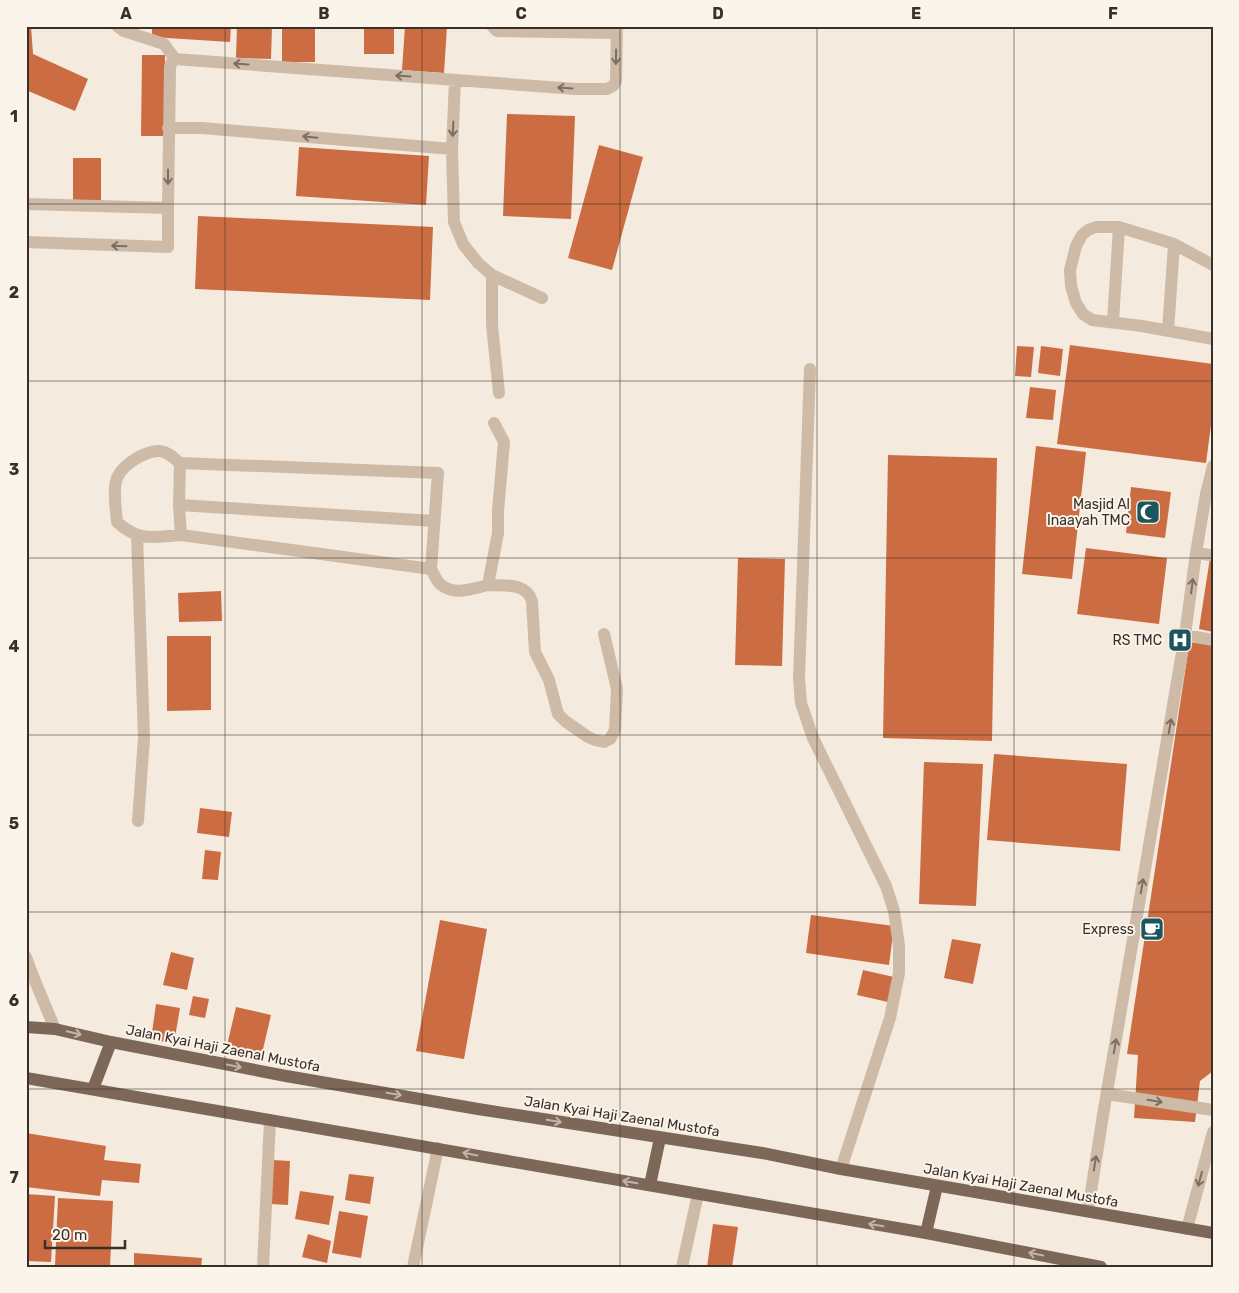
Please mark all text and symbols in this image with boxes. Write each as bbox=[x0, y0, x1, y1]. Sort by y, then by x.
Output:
text: A bbox=[120, 4, 132, 23]
text: B bbox=[318, 4, 330, 23]
text: C bbox=[515, 4, 527, 23]
text: D bbox=[712, 4, 724, 23]
text: E bbox=[911, 4, 921, 23]
text: F bbox=[1108, 4, 1118, 23]
one-way arrow bbox=[612, 48, 621, 64]
one-way arrow bbox=[233, 59, 249, 69]
one-way arrow bbox=[395, 71, 411, 81]
one-way arrow bbox=[557, 83, 573, 92]
text: 1 bbox=[10, 107, 18, 126]
one-way arrow bbox=[448, 121, 457, 137]
one-way arrow bbox=[302, 133, 318, 142]
one-way arrow bbox=[163, 168, 173, 184]
one-way arrow bbox=[111, 241, 127, 250]
text: 2 bbox=[9, 283, 19, 302]
text: 3 bbox=[9, 460, 19, 479]
place label: Masjid Al Inaayah TMC bbox=[1047, 496, 1130, 529]
mosque icon: Masjid Al Inaayah TMC bbox=[1135, 499, 1161, 525]
one-way arrow bbox=[1187, 579, 1197, 595]
hospital icon: RS TMC bbox=[1167, 627, 1193, 653]
place label: RS TMC bbox=[1112, 632, 1162, 649]
text: 4 bbox=[9, 637, 20, 656]
one-way arrow bbox=[1165, 718, 1175, 734]
text: 5 bbox=[9, 814, 19, 833]
one-way arrow bbox=[1138, 878, 1148, 894]
cafe icon: Express bbox=[1139, 916, 1165, 942]
place label: Express bbox=[1082, 921, 1134, 938]
text: 6 bbox=[9, 991, 19, 1010]
street label: Jalan Kyai Haji Zaenal Mustofa bbox=[124, 1021, 322, 1076]
one-way arrow bbox=[66, 1029, 82, 1038]
one-way arrow bbox=[1110, 1038, 1120, 1054]
one-way arrow bbox=[225, 1062, 241, 1071]
one-way arrow bbox=[385, 1090, 401, 1100]
street label: Jalan Kyai Haji Zaenal Mustofa bbox=[523, 1093, 721, 1140]
one-way arrow bbox=[1146, 1097, 1162, 1107]
one-way arrow bbox=[546, 1116, 562, 1126]
one-way arrow bbox=[463, 1148, 479, 1158]
one-way arrow bbox=[1091, 1156, 1101, 1172]
street label: Jalan Kyai Haji Zaenal Mustofa bbox=[922, 1160, 1120, 1211]
text: 7 bbox=[9, 1168, 19, 1187]
one-way arrow bbox=[1195, 1170, 1204, 1186]
one-way arrow bbox=[623, 1177, 639, 1187]
scale bar bbox=[45, 1218, 125, 1250]
one-way arrow bbox=[869, 1219, 885, 1229]
text: 20 m bbox=[52, 1226, 87, 1244]
one-way arrow bbox=[1029, 1249, 1045, 1259]

